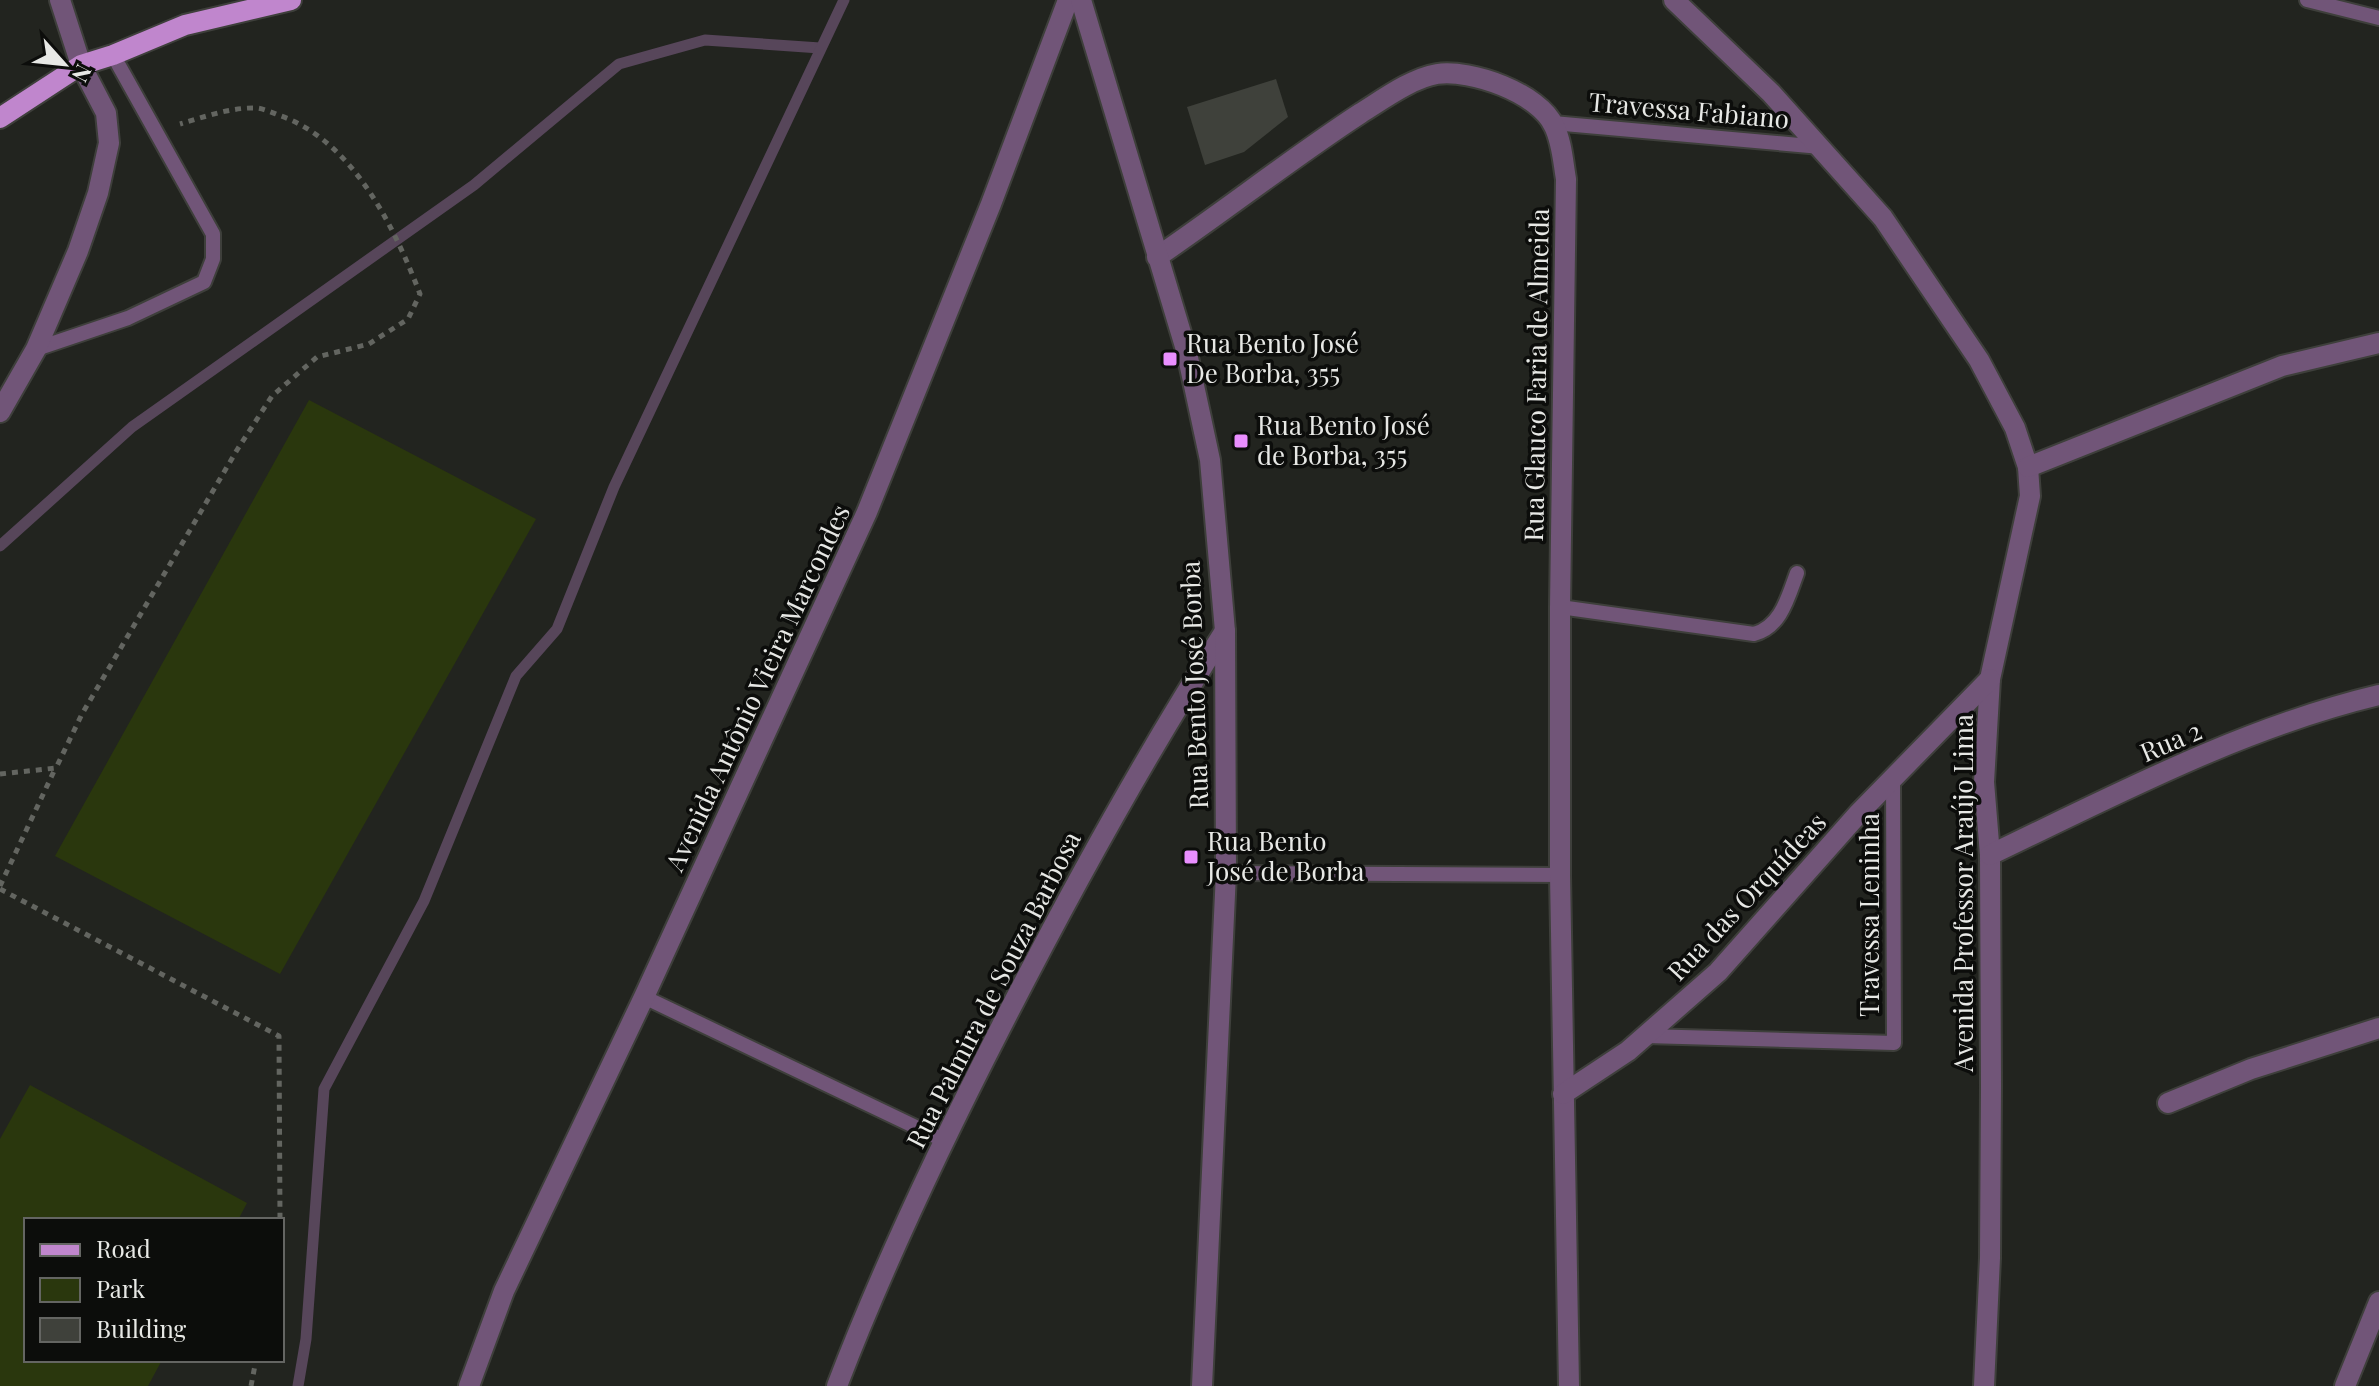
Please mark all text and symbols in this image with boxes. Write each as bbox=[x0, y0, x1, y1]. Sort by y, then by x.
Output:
north arrow bbox=[24, 24, 104, 104]
text: N bbox=[66, 60, 100, 88]
street label: Travessa Fabiano bbox=[1588, 83, 1791, 136]
street label: Rua Glauco Faria de Almeida bbox=[1515, 208, 1556, 542]
place label: Rua Bento José De Borba, 355 bbox=[1186, 325, 1359, 390]
marker: Rua Bento José De Borba, 355 bbox=[1161, 350, 1179, 368]
place label: Rua Bento José de Borba, 355 bbox=[1257, 407, 1430, 472]
marker: Rua Bento José de Borba, 355 bbox=[1232, 432, 1250, 450]
street label: Avenida Antônio Vieira Marcondes bbox=[656, 499, 857, 877]
street label: Rua Bento José Borba bbox=[1172, 560, 1215, 810]
street label: Rua 2 bbox=[2134, 712, 2206, 769]
street label: Avenida Professor Araújo Lima bbox=[1945, 714, 1980, 1073]
street label: Rua das Orquídeas bbox=[1659, 804, 1833, 988]
street label: Travessa Leninha bbox=[1851, 813, 1886, 1017]
place label: Rua Bento José de Borba bbox=[1206, 823, 1364, 888]
street label: Rua Palmira de Souza Barbosa bbox=[897, 825, 1088, 1154]
marker: Rua Bento José de Borba bbox=[1182, 848, 1200, 866]
legend bbox=[24, 1218, 284, 1362]
text: Road bbox=[96, 1232, 151, 1264]
text: Park bbox=[96, 1272, 146, 1304]
text: Building bbox=[96, 1312, 187, 1344]

